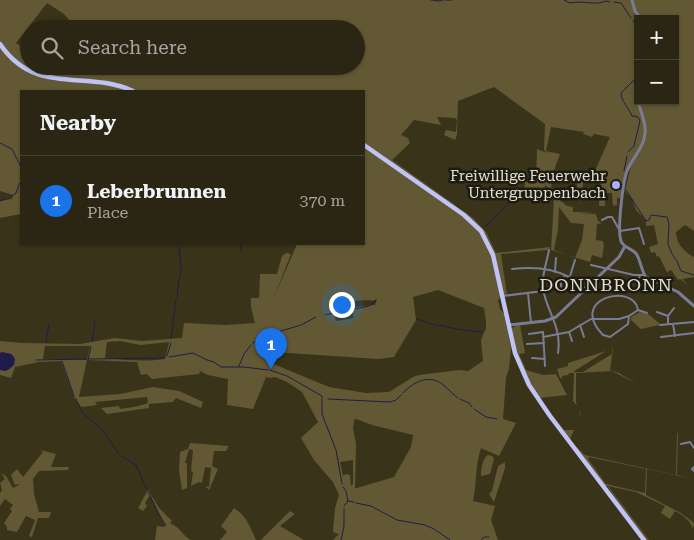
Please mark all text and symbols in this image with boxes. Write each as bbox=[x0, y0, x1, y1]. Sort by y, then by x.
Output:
map controls bbox=[634, 15, 679, 105]
button: + bbox=[634, 15, 679, 60]
search box bbox=[20, 20, 365, 75]
icon: search bbox=[38, 34, 66, 62]
text: Search here bbox=[78, 36, 187, 59]
button: − bbox=[634, 60, 679, 105]
text: Nearby bbox=[40, 111, 116, 135]
place label: Freiwillige Feuerwehr Untergruppenbach bbox=[450, 167, 606, 202]
marker: Freiwillige Feuerwehr Untergruppenbach bbox=[610, 179, 622, 191]
text: Leberbrunnen bbox=[87, 180, 226, 203]
text: 1 bbox=[52, 191, 60, 210]
text: 370 m bbox=[299, 191, 345, 210]
text: Place bbox=[87, 203, 128, 222]
district label: DONNBRONN bbox=[539, 274, 673, 295]
your location bbox=[329, 292, 355, 318]
pin: 1 bbox=[255, 328, 287, 369]

